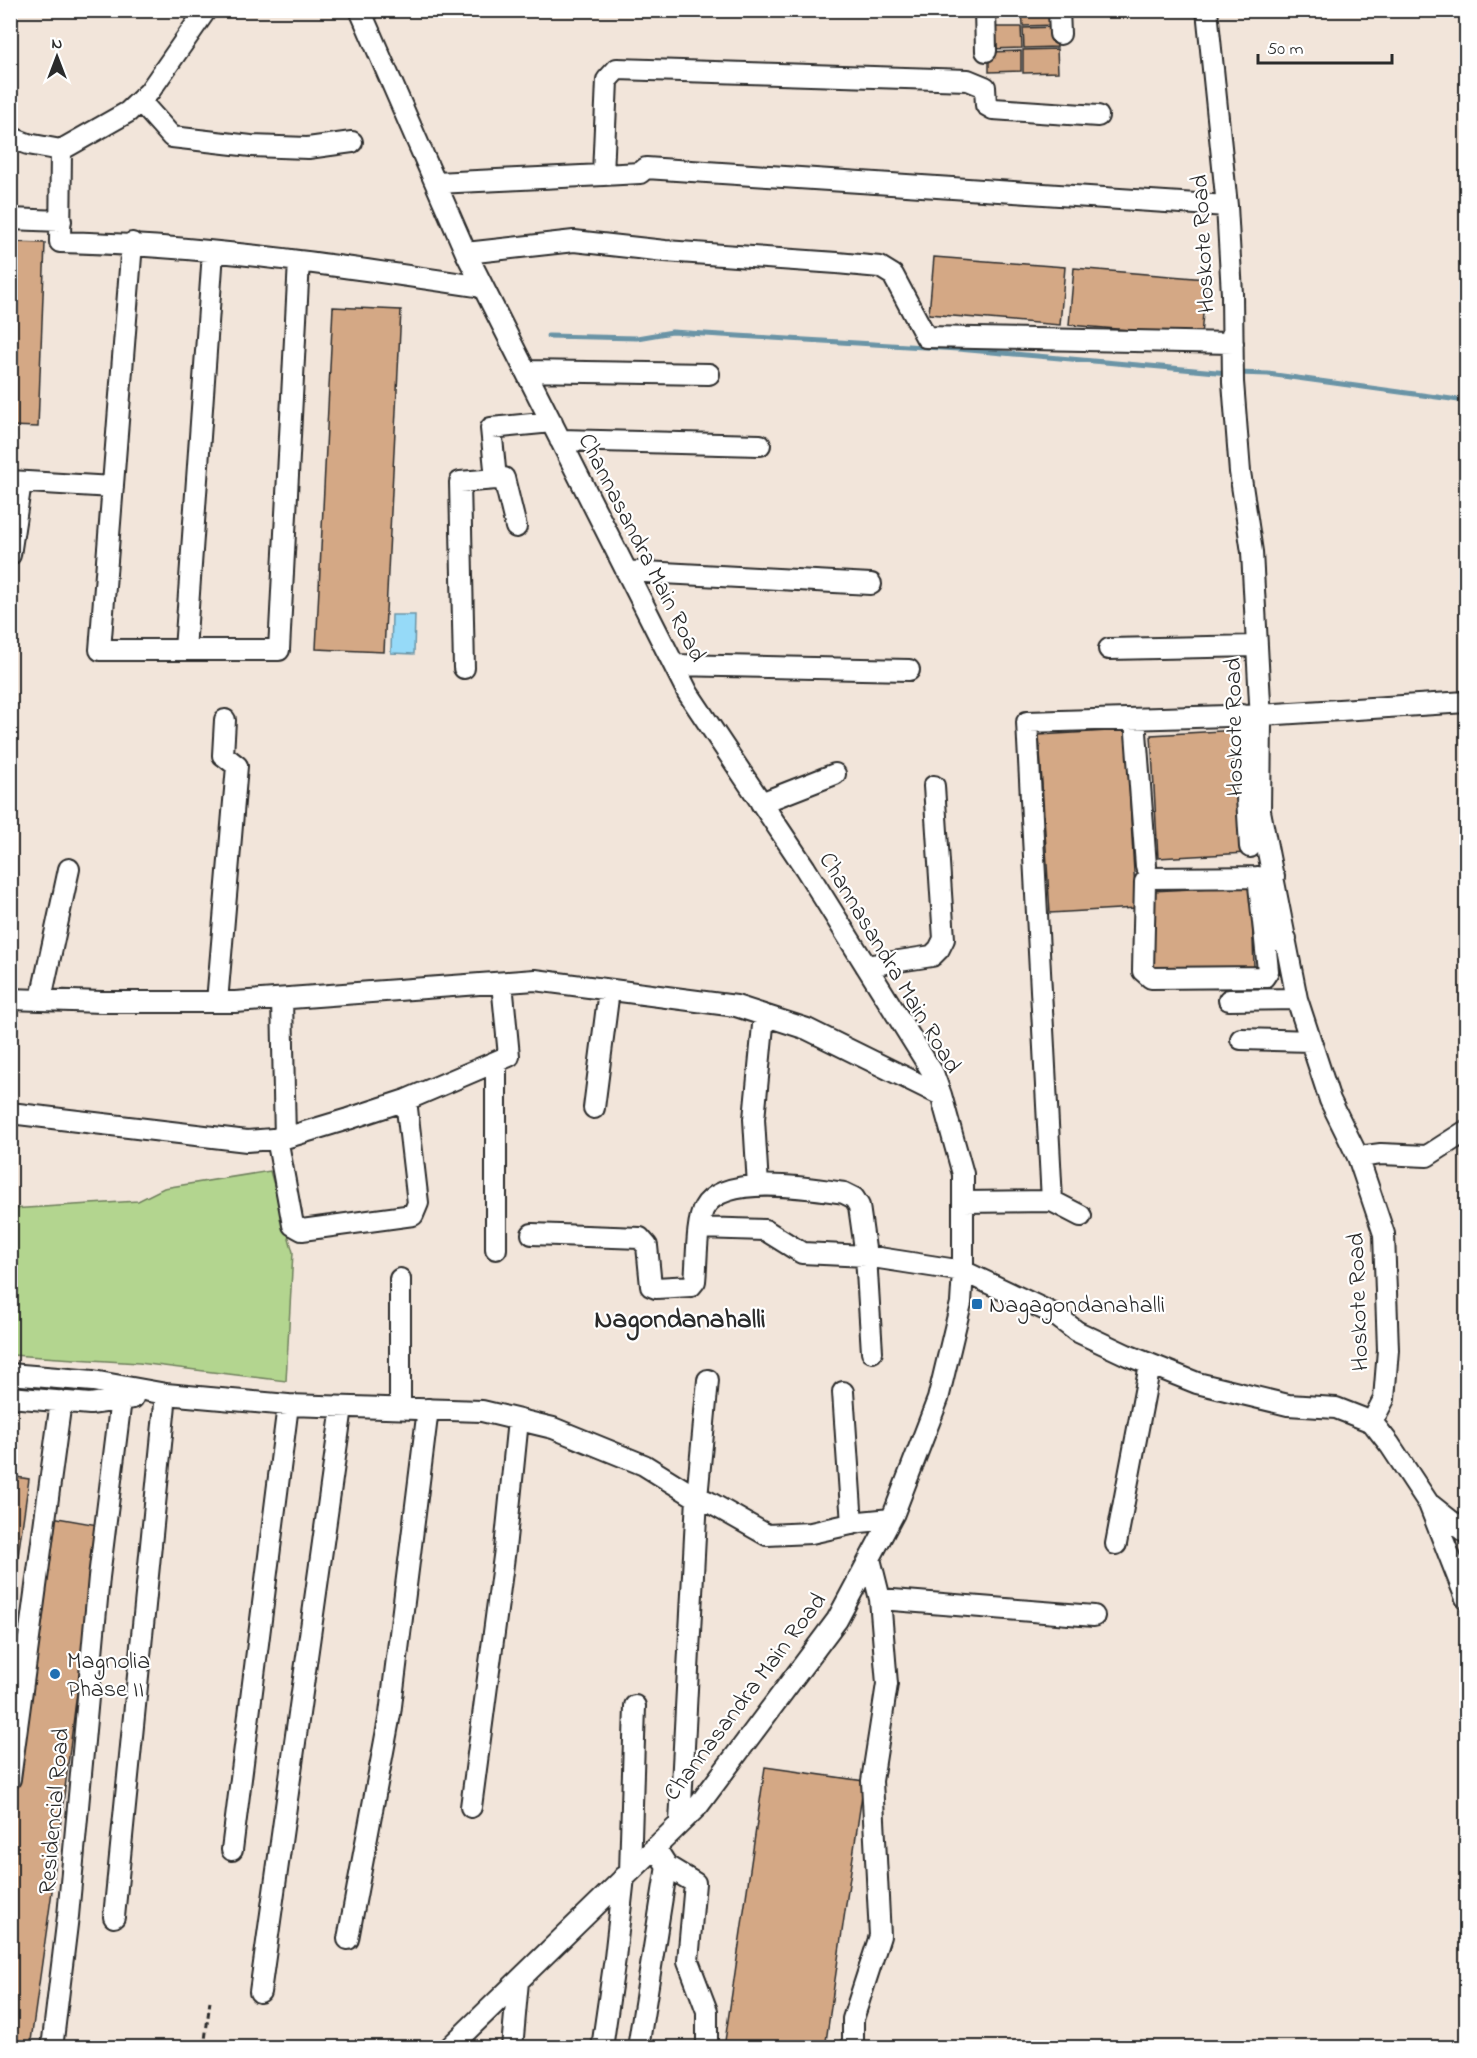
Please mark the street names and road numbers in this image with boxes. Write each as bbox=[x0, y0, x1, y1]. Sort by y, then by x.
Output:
street label: Hoskote Road bbox=[1183, 173, 1226, 314]
street label: Channasandra Main Road bbox=[568, 428, 714, 669]
street label: Hoskote Road bbox=[1217, 657, 1254, 797]
street label: Channasandra Main Road bbox=[809, 846, 969, 1081]
street label: Hoskote Road bbox=[1340, 1232, 1379, 1372]
street label: Channasandra Main Road bbox=[656, 1586, 836, 1809]
street label: Residencial Road bbox=[31, 1726, 80, 1896]

